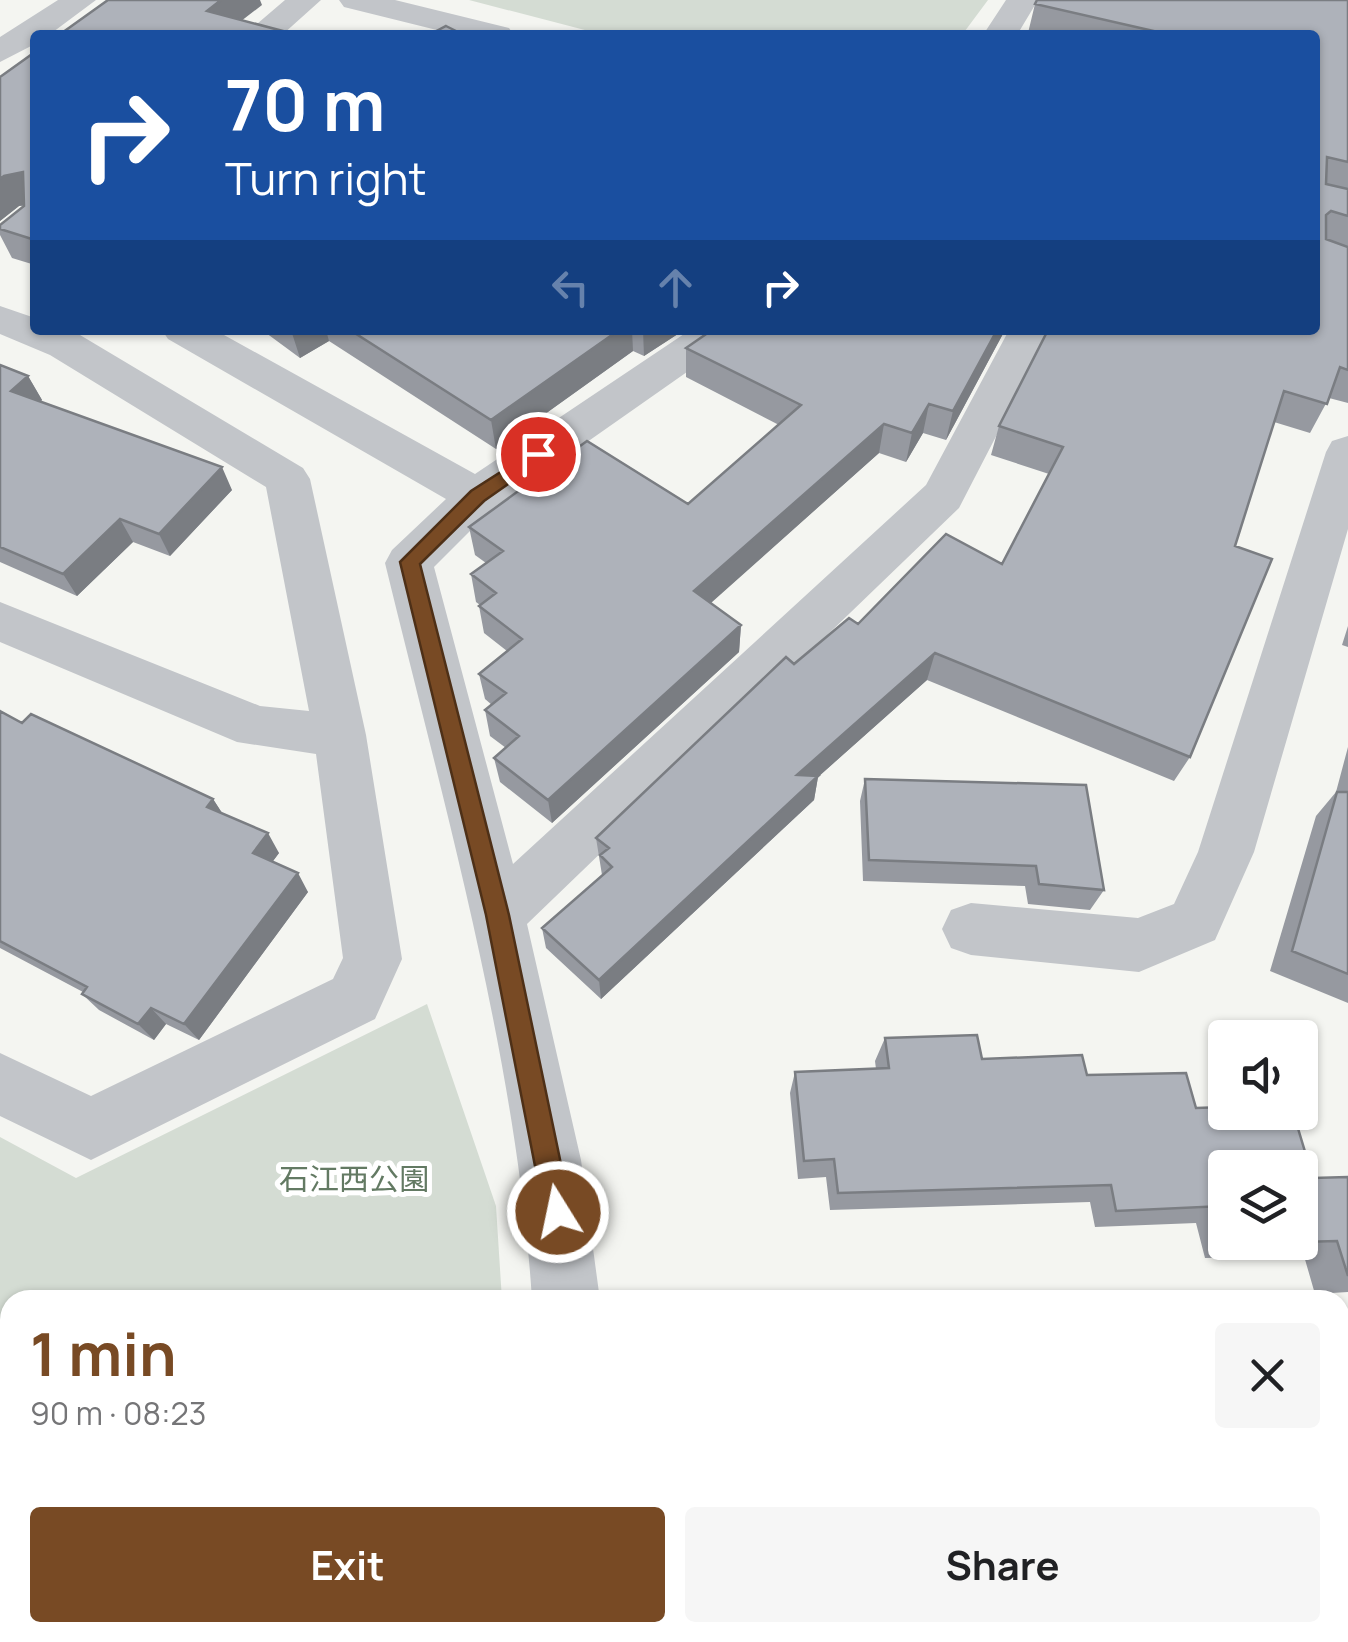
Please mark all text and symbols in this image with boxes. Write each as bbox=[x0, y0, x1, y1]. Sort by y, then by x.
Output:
text: 70 m bbox=[225, 56, 385, 152]
icon: right bbox=[60, 70, 190, 200]
text: Turn right bbox=[225, 147, 426, 209]
icon: left bbox=[543, 260, 598, 315]
icon: ahead bbox=[648, 260, 703, 315]
icon: right bbox=[753, 260, 808, 315]
pin bbox=[496, 412, 581, 497]
icon: arrive bbox=[511, 427, 566, 482]
map controls bbox=[1208, 1020, 1318, 1260]
button: sound bbox=[1208, 1020, 1318, 1130]
button: layers bbox=[1208, 1150, 1318, 1260]
park label: 石江西公園 bbox=[279, 1158, 429, 1199]
position arrow bbox=[506, 1160, 610, 1264]
text: 1 min bbox=[30, 1312, 177, 1394]
button: close bbox=[1215, 1323, 1320, 1428]
text: 90 m · 08:23 bbox=[30, 1391, 207, 1435]
button: Exit bbox=[30, 1507, 665, 1622]
button: Share bbox=[685, 1507, 1320, 1622]

